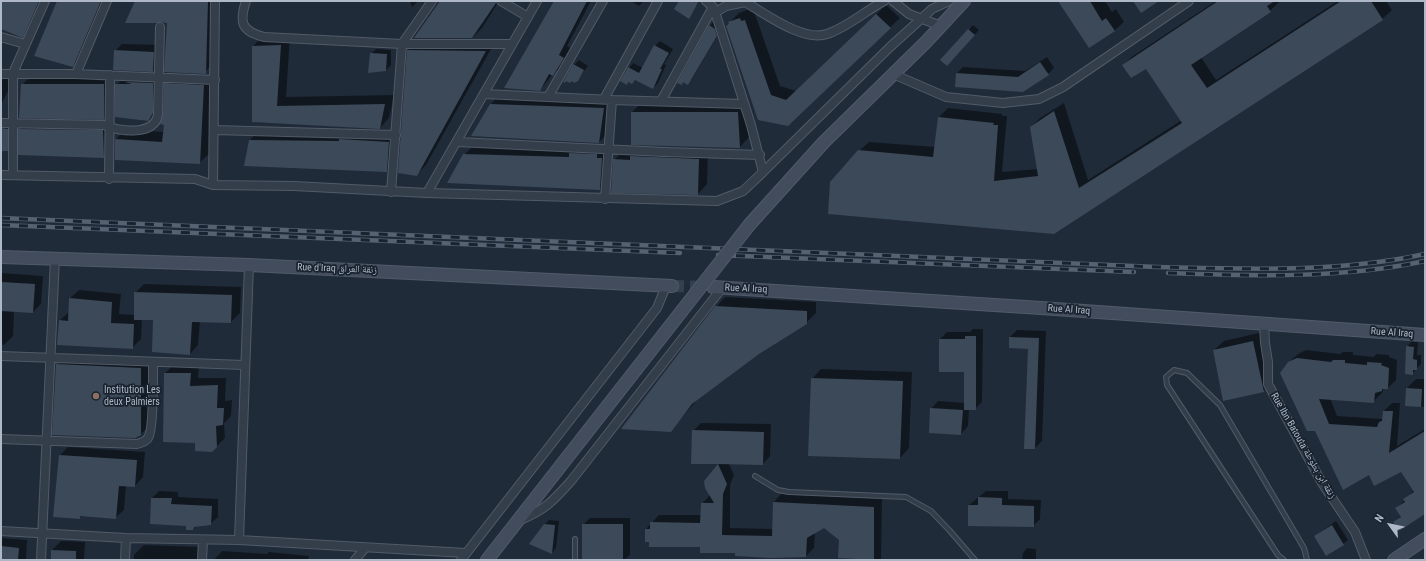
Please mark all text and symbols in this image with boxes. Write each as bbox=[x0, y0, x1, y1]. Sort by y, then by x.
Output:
street label: Rue d'Iraq زنقة العراق bbox=[297, 262, 377, 276]
street label: Rue Al Iraq bbox=[724, 282, 768, 296]
street label: Rue Al Iraq bbox=[1047, 303, 1091, 317]
street label: Rue Al Iraq bbox=[1370, 326, 1414, 340]
place label: Institution Les deux Palmiers bbox=[104, 384, 160, 408]
marker: Institution Les deux Palmiers bbox=[91, 391, 101, 401]
street label: Rue Ibn Batouta زنقة ابن بطوطة bbox=[1268, 391, 1338, 501]
north arrow bbox=[1370, 505, 1410, 545]
text: N bbox=[1372, 512, 1387, 525]

